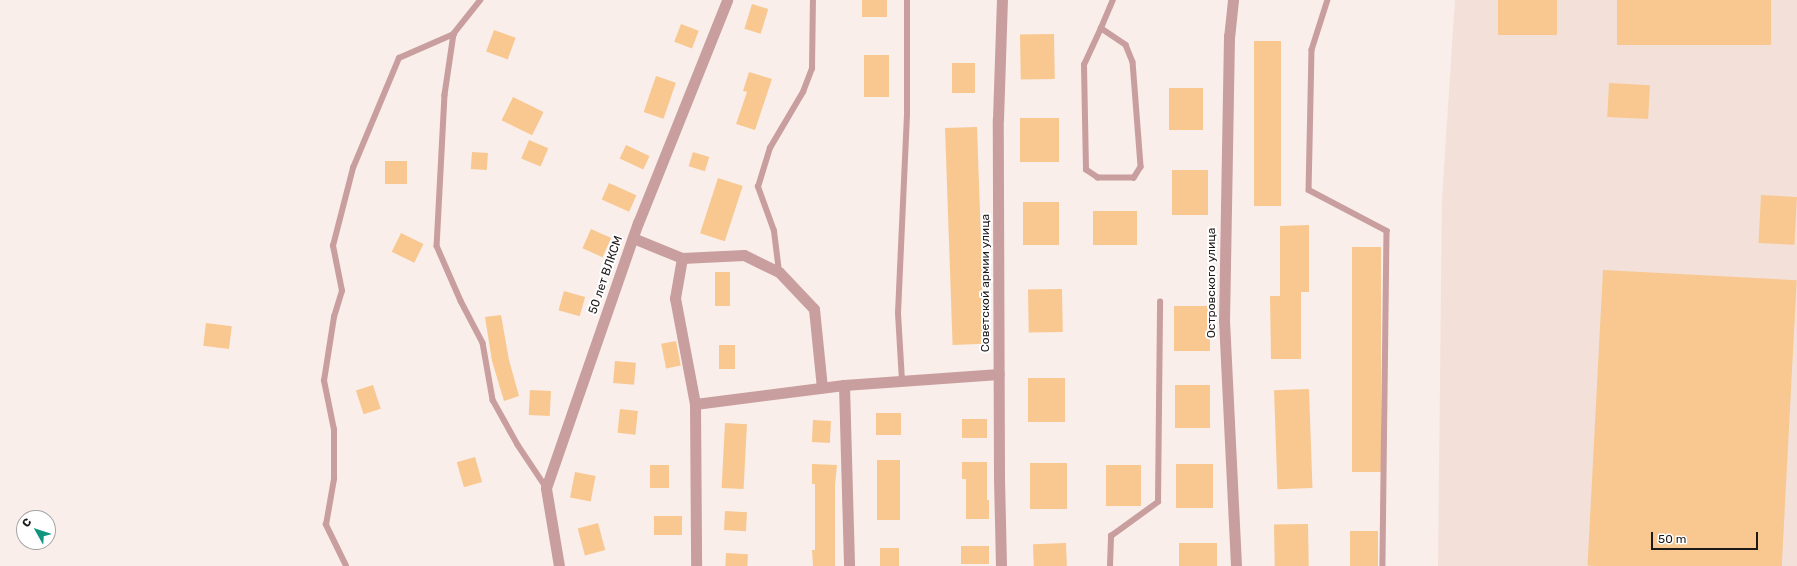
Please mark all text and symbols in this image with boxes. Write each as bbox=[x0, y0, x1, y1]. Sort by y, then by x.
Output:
street label: Советской армии улица bbox=[979, 214, 993, 352]
street label: Островского улица bbox=[1205, 228, 1219, 338]
street label: 50 лет ВЛКСМ bbox=[586, 234, 626, 316]
north arrow bbox=[16, 510, 56, 550]
text: С bbox=[20, 516, 35, 530]
scale bar bbox=[1653, 524, 1760, 550]
text: 50 m bbox=[1658, 532, 1686, 546]

